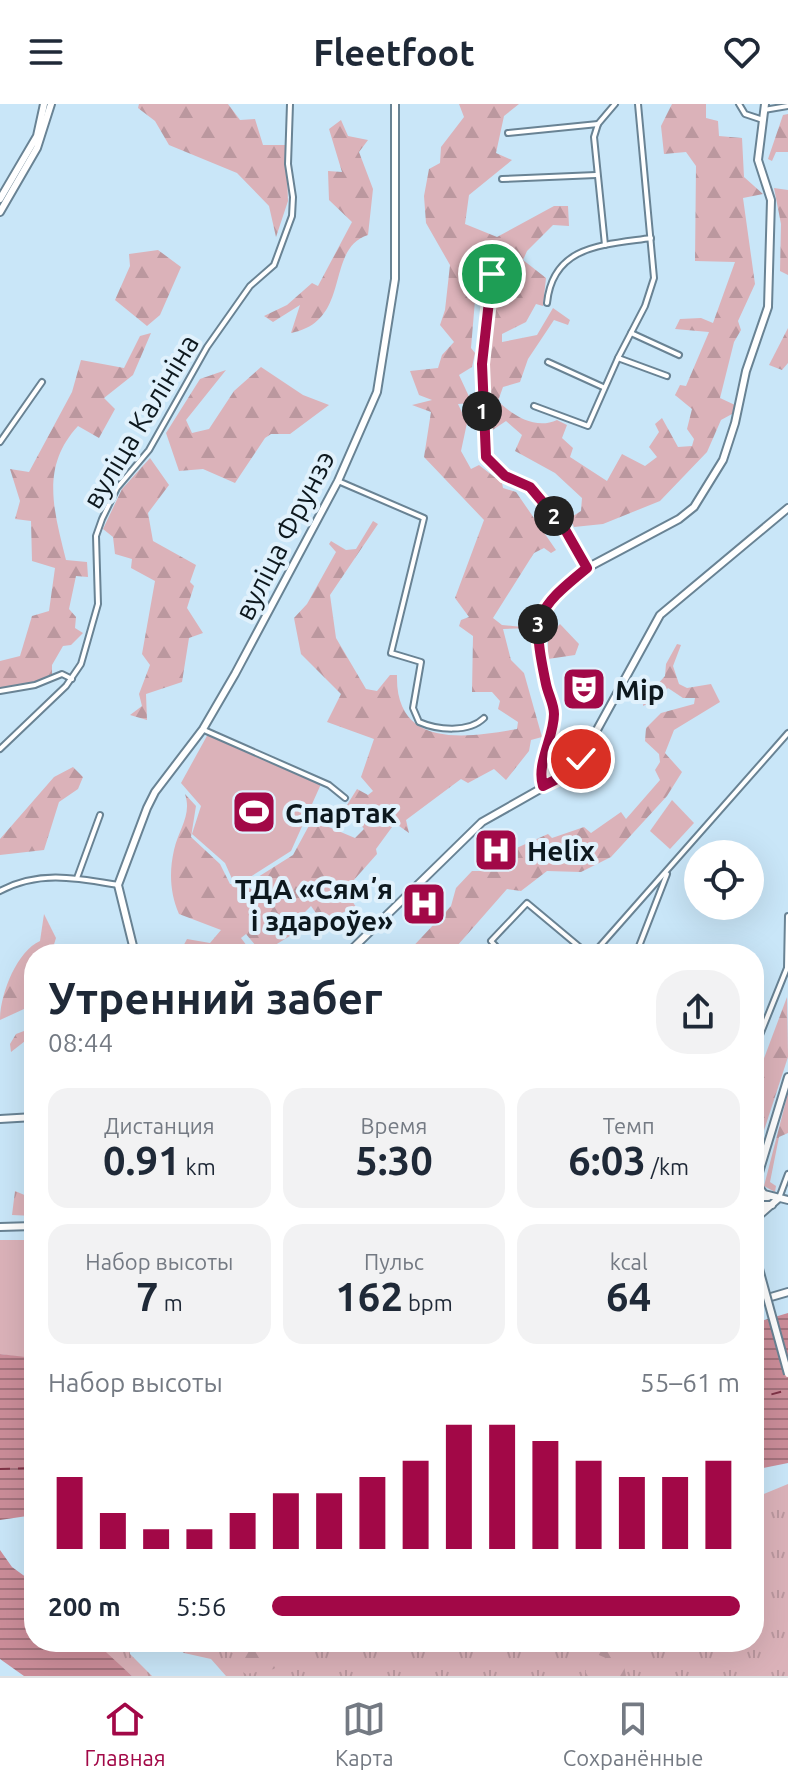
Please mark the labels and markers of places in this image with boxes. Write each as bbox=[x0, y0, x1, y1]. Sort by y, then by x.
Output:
pin bbox=[458, 240, 526, 308]
pin: 1 bbox=[462, 391, 502, 431]
pin: 2 bbox=[534, 496, 574, 536]
pin: 3 bbox=[518, 604, 558, 644]
theatre icon: Мір bbox=[560, 665, 608, 713]
place label: Мір bbox=[615, 674, 664, 705]
pin bbox=[547, 725, 615, 793]
sports icon: Спартак bbox=[230, 788, 278, 836]
place label: Спартак bbox=[285, 797, 397, 828]
hospital icon: Helix bbox=[472, 826, 520, 874]
place label: Helix bbox=[527, 835, 595, 866]
place label: ТДА «Сямʼя і здароўе» bbox=[235, 873, 393, 936]
hospital icon: ТДА «Сямʼя і здароўе» bbox=[400, 880, 448, 928]

